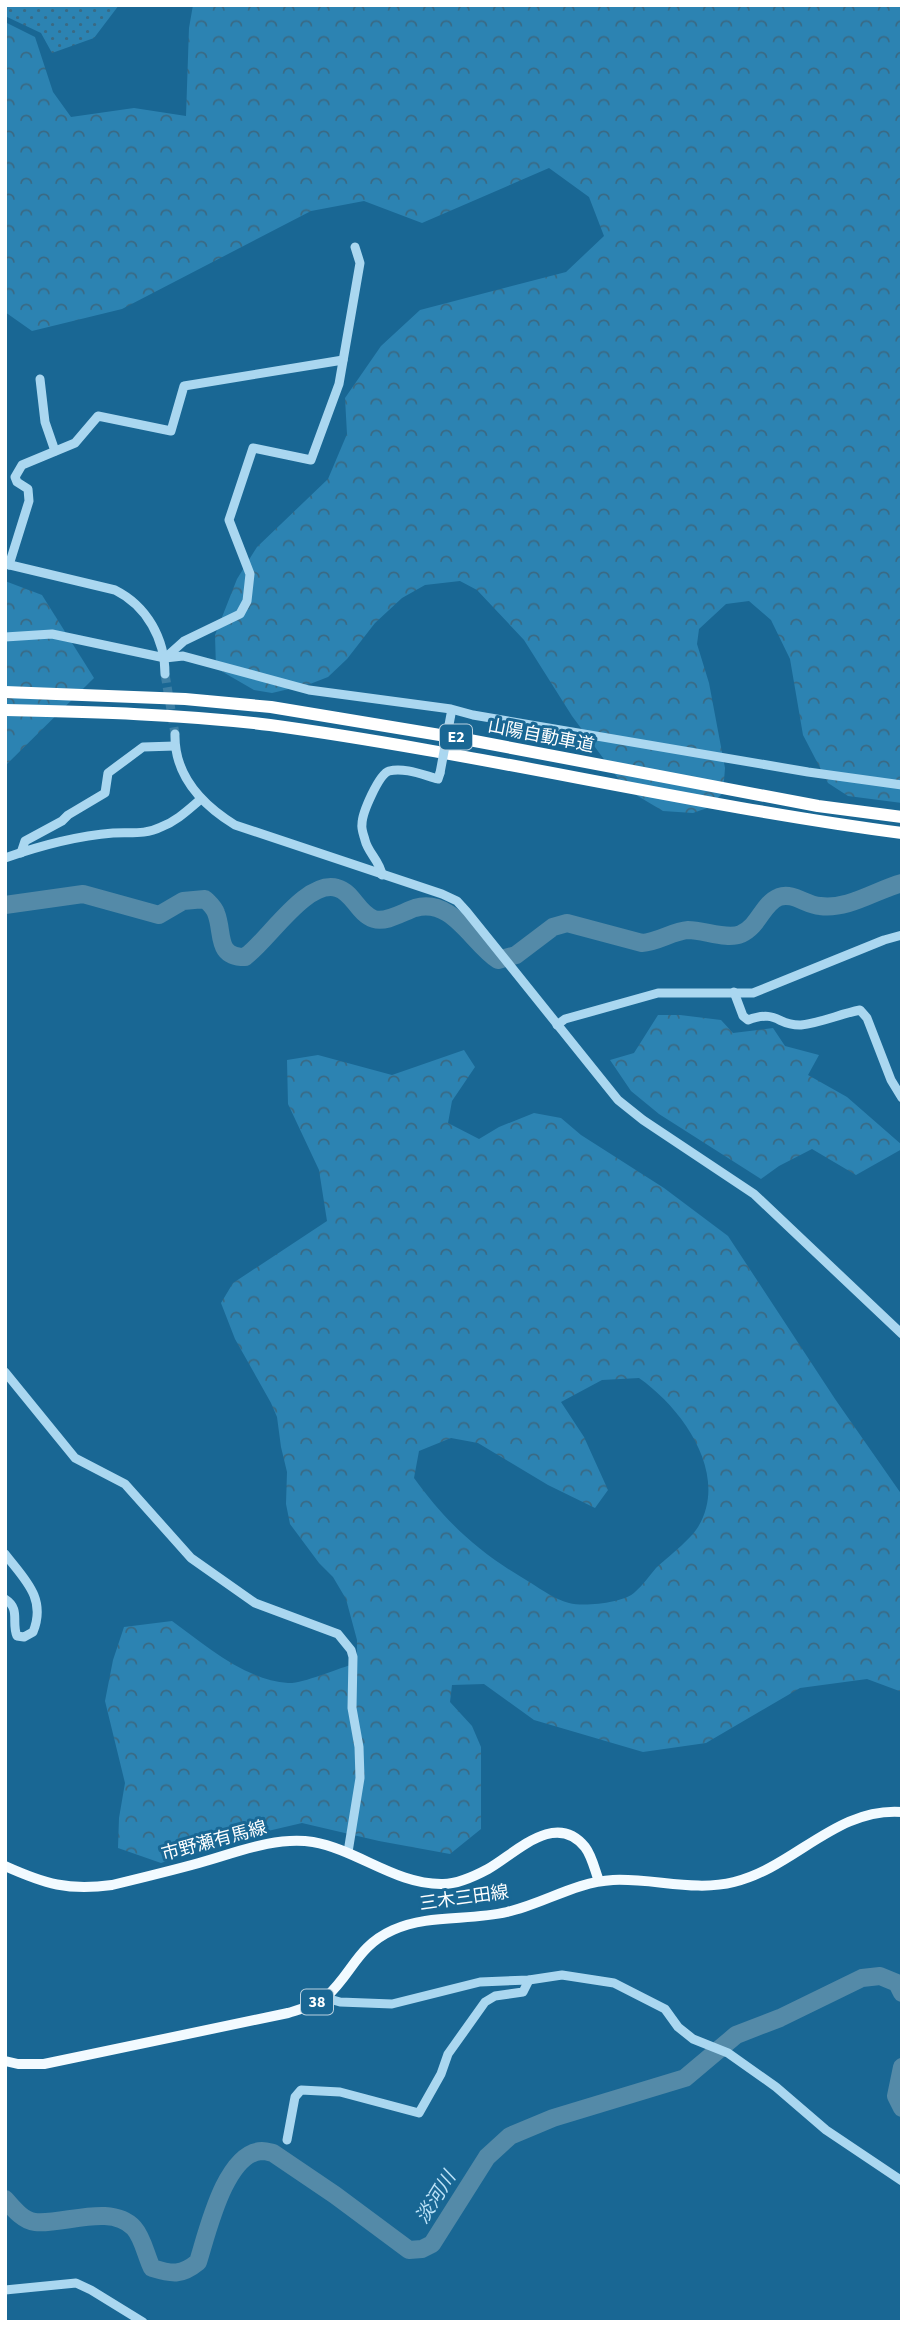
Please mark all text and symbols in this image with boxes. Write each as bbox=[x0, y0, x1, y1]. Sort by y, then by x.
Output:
street label: 山陽自動車道 bbox=[486, 713, 596, 759]
road number: E2 bbox=[440, 724, 472, 750]
street label: 市野瀬有馬線 bbox=[159, 1815, 269, 1867]
street label: 三木三田線 bbox=[418, 1879, 510, 1917]
road number: 38 bbox=[301, 1990, 333, 2014]
water label: 淡河川 bbox=[409, 2165, 464, 2229]

